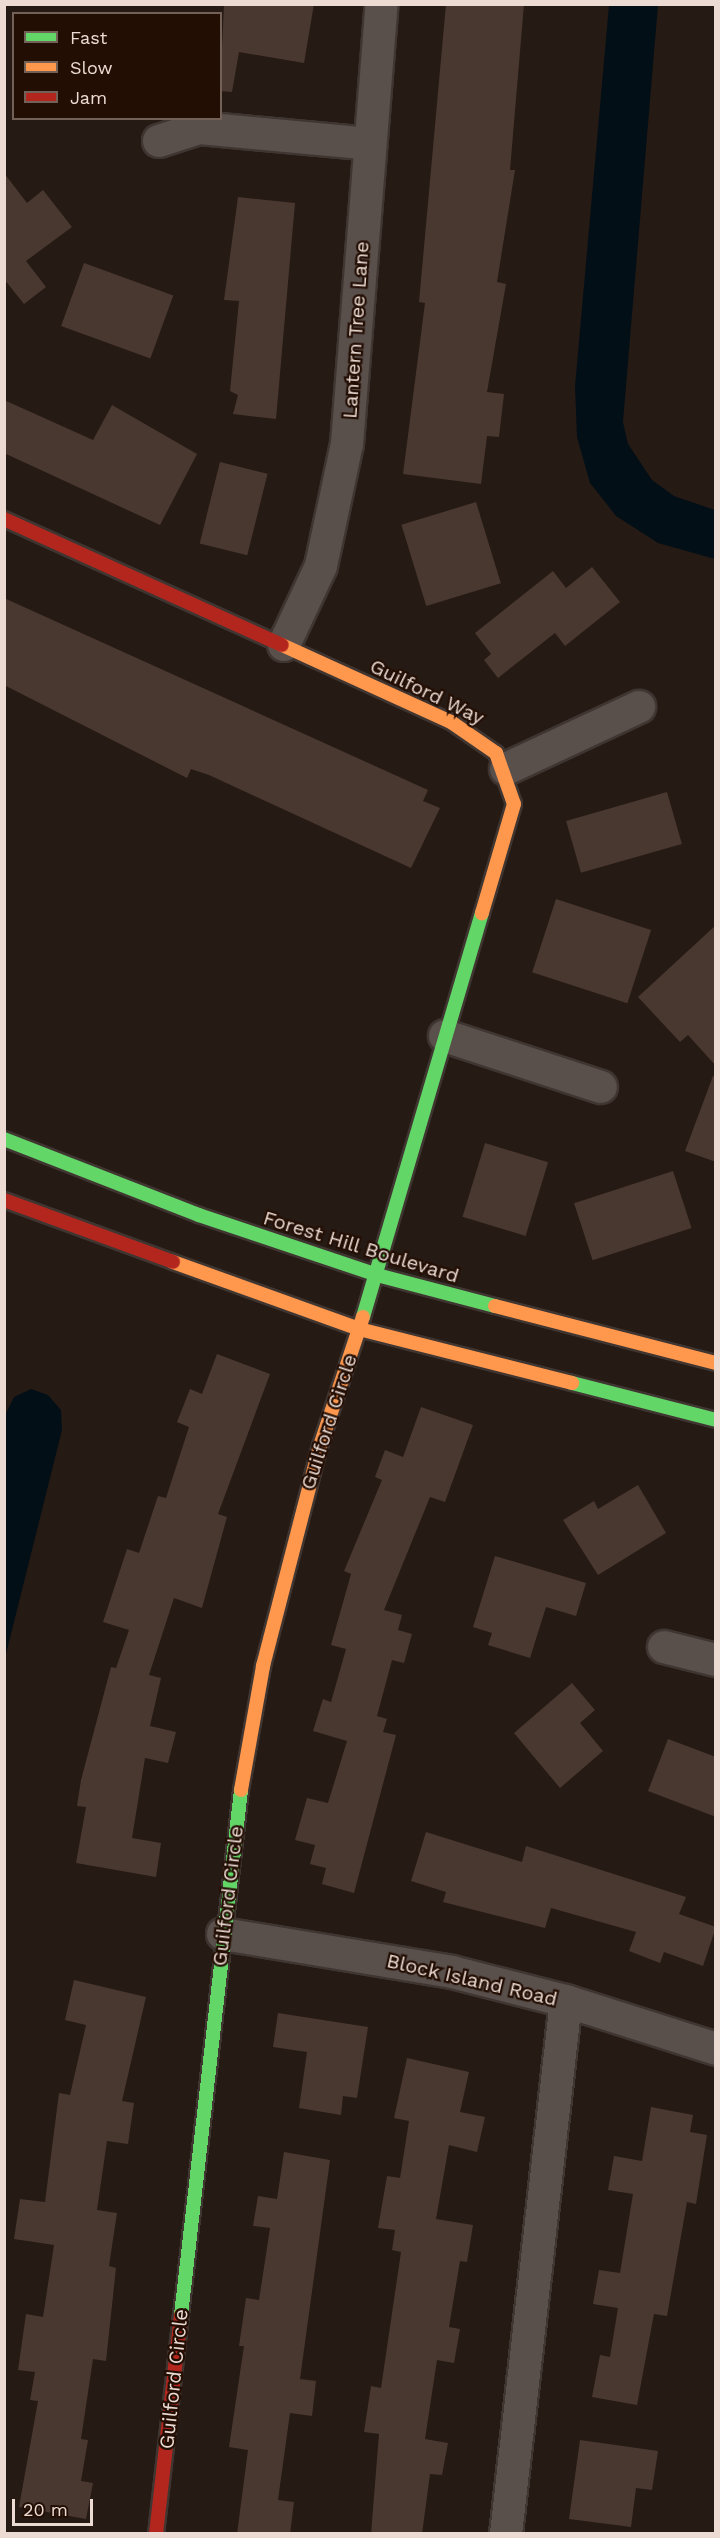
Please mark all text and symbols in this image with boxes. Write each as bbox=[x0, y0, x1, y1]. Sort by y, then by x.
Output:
legend bbox=[12, 12, 222, 120]
text: Fast bbox=[70, 27, 107, 48]
text: Slow bbox=[70, 57, 113, 78]
text: Jam bbox=[70, 87, 107, 108]
street label: Lantern Tree Lane bbox=[338, 240, 374, 420]
street label: Guilford Way bbox=[366, 654, 488, 730]
street label: Forest Hill Boulevard bbox=[260, 1206, 462, 1288]
street label: Guilford Circle bbox=[296, 1351, 362, 1493]
street label: Guilford Circle bbox=[208, 1825, 248, 1967]
street label: Block Island Road bbox=[384, 1949, 560, 2011]
street label: Guilford Circle bbox=[155, 2308, 193, 2450]
scale bar bbox=[15, 2487, 96, 2525]
text: 20 m bbox=[23, 2499, 68, 2520]

